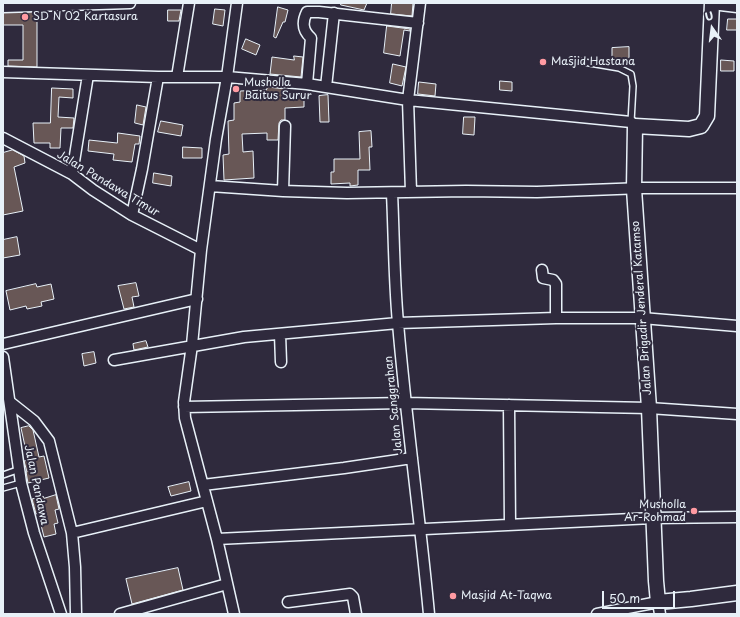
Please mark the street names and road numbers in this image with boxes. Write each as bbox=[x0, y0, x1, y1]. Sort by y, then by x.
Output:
street label: Jalan Pandawa Timur bbox=[54, 148, 162, 220]
street label: Jalan Brigadir Jenderal Katamso bbox=[629, 220, 655, 396]
street label: Jalan Sanggrahan bbox=[382, 355, 406, 455]
street label: Jalan Pandawa bbox=[21, 444, 51, 526]

